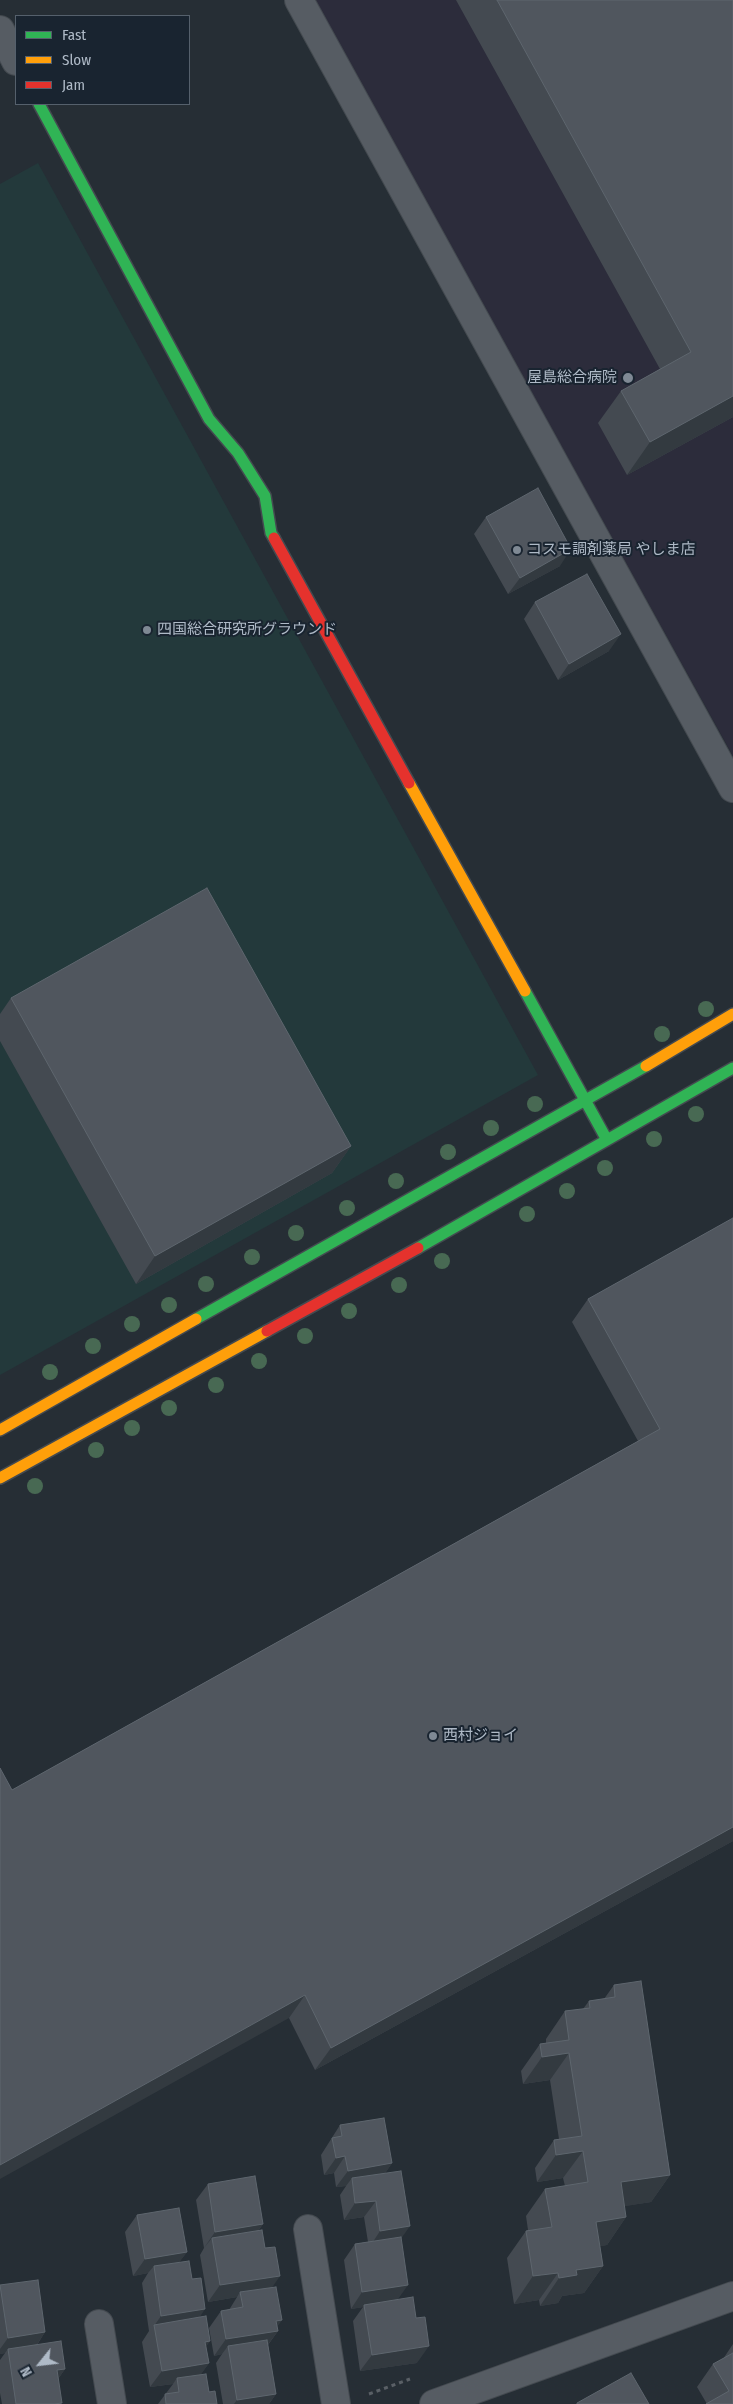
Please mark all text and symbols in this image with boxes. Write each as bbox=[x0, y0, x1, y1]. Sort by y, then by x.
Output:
legend bbox=[15, 15, 190, 105]
text: Fast bbox=[62, 26, 86, 44]
text: Slow bbox=[62, 51, 91, 69]
text: Jam bbox=[62, 76, 85, 94]
place label: 屋島総合病院 bbox=[527, 369, 617, 387]
marker: 屋島総合病院 bbox=[621, 371, 635, 385]
place label: コスモ調剤薬局 やしま店 bbox=[527, 541, 696, 559]
marker: コスモ調剤薬局 やしま店 bbox=[511, 544, 523, 556]
place label: 四国総合研究所グラウンド bbox=[157, 621, 337, 639]
marker: 四国総合研究所グラウンド bbox=[141, 624, 153, 636]
place label: 西村ジョイ bbox=[443, 1727, 518, 1745]
marker: 西村ジョイ bbox=[427, 1730, 439, 1742]
north arrow bbox=[15, 2339, 65, 2389]
text: N bbox=[17, 2364, 36, 2379]

